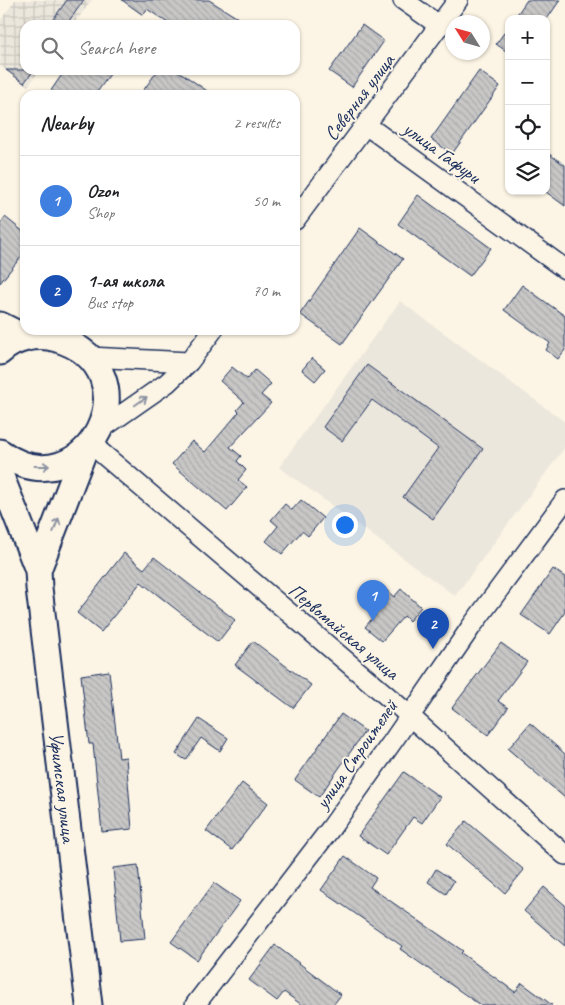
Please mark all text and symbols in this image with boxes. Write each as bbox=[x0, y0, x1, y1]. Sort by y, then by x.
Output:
north arrow bbox=[445, 15, 490, 60]
map controls bbox=[505, 15, 550, 195]
button: + bbox=[505, 15, 550, 60]
search box bbox=[20, 20, 300, 75]
icon: search bbox=[38, 34, 66, 62]
text: Search here bbox=[78, 36, 155, 60]
street label: Северная улица bbox=[319, 48, 401, 146]
button: − bbox=[505, 60, 550, 105]
button: locate bbox=[505, 105, 550, 150]
text: Nearby bbox=[40, 110, 93, 136]
text: 2 results bbox=[233, 113, 280, 133]
street label: улица Гафури bbox=[398, 116, 487, 190]
button: layers bbox=[505, 150, 550, 195]
text: Ozon bbox=[87, 179, 119, 203]
text: 1 bbox=[52, 191, 60, 211]
text: 50 m bbox=[253, 191, 280, 211]
text: Shop bbox=[87, 203, 114, 223]
text: 1-ая школа bbox=[87, 269, 163, 293]
text: 2 bbox=[52, 281, 60, 301]
text: 70 m bbox=[253, 281, 280, 301]
text: Bus stop bbox=[87, 293, 133, 313]
one-way arrow bbox=[134, 396, 148, 406]
one-way arrow bbox=[34, 461, 50, 471]
your location bbox=[332, 512, 358, 538]
one-way arrow bbox=[52, 518, 61, 533]
street label: Первомайская улица bbox=[283, 578, 406, 686]
pin: 1 bbox=[357, 580, 389, 621]
pin: 2 bbox=[417, 608, 449, 649]
street label: улица Строителей bbox=[309, 694, 404, 814]
street label: Уфимская улица bbox=[43, 731, 82, 846]

